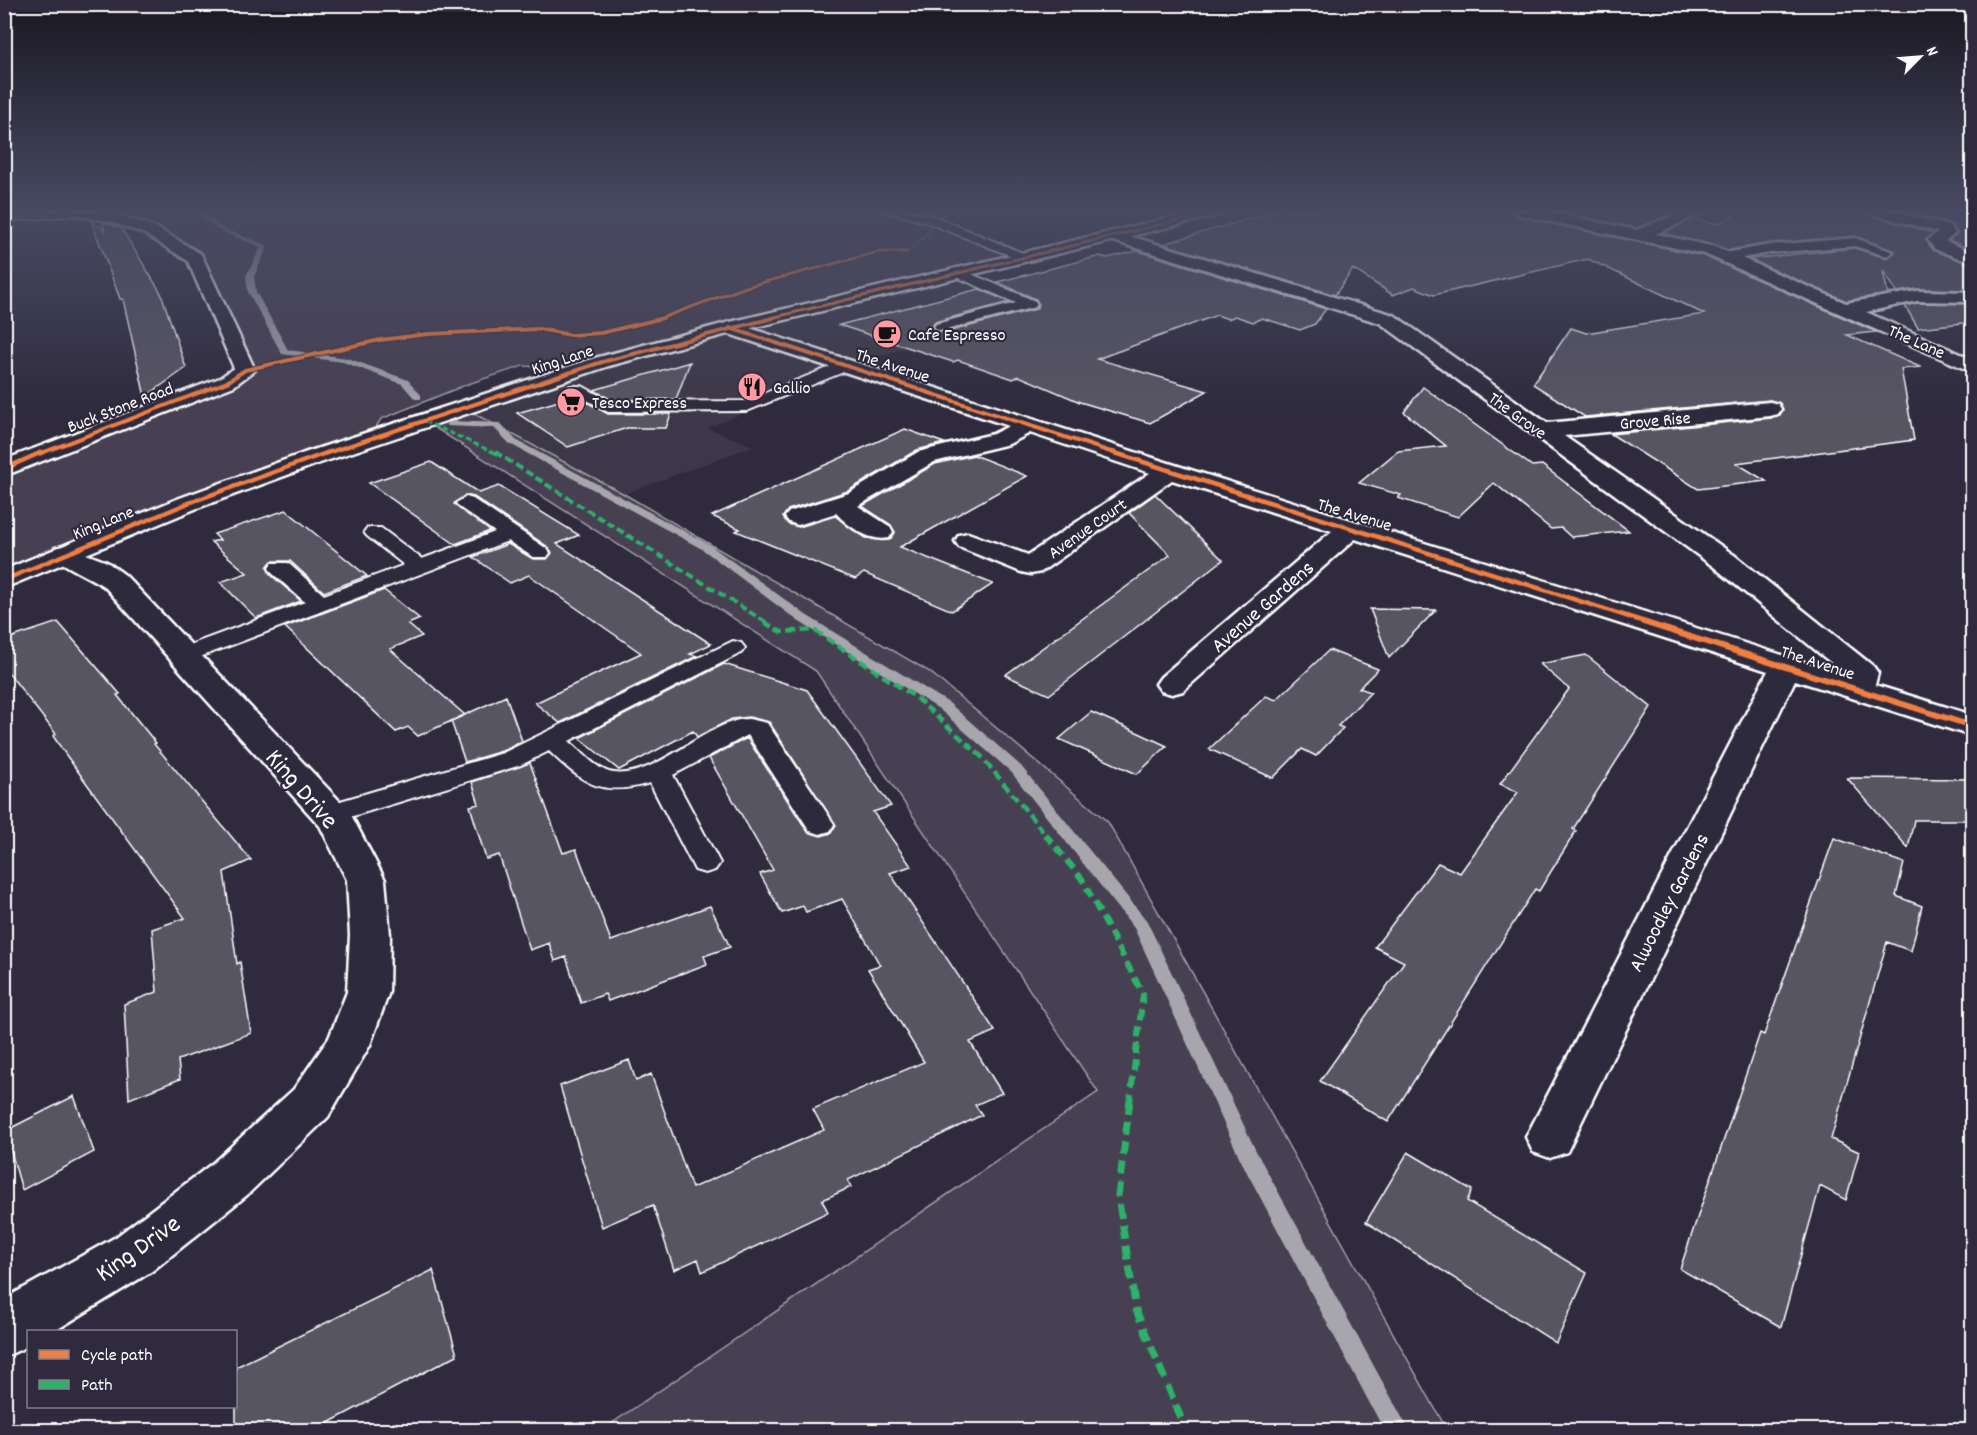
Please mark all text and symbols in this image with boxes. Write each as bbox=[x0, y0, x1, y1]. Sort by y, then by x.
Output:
north arrow bbox=[1890, 27, 1950, 87]
text: N bbox=[1919, 43, 1943, 60]
cafe icon: Cafe Espresso bbox=[871, 318, 903, 350]
street label: The Lane bbox=[1884, 320, 1948, 367]
place label: Cafe Espresso bbox=[908, 324, 1006, 349]
street label: King Lane bbox=[528, 340, 597, 383]
street label: The Avenue bbox=[852, 344, 933, 391]
restaurant icon: Gallio bbox=[736, 371, 768, 403]
place label: Gallio bbox=[773, 377, 810, 402]
street label: Buck Stone Road bbox=[64, 378, 177, 441]
supermarket icon: Tesco Express bbox=[555, 386, 587, 418]
street label: The Grove bbox=[1482, 387, 1551, 447]
place label: Tesco Express bbox=[592, 392, 687, 417]
street label: Grove Rise bbox=[1619, 407, 1692, 438]
street label: Avenue Court bbox=[1044, 493, 1133, 566]
street label: The Avenue bbox=[1314, 493, 1395, 540]
street label: King Lane bbox=[70, 501, 138, 548]
street label: Avenue Gardens bbox=[1206, 555, 1322, 662]
street label: The Avenue bbox=[1777, 641, 1858, 688]
street label: King Drive bbox=[255, 742, 346, 839]
street label: Alwoodley Gardens bbox=[1623, 829, 1719, 978]
street label: King Drive bbox=[89, 1207, 189, 1293]
legend bbox=[27, 1330, 237, 1408]
text: Cycle path bbox=[81, 1344, 152, 1369]
text: Path bbox=[81, 1374, 113, 1399]

